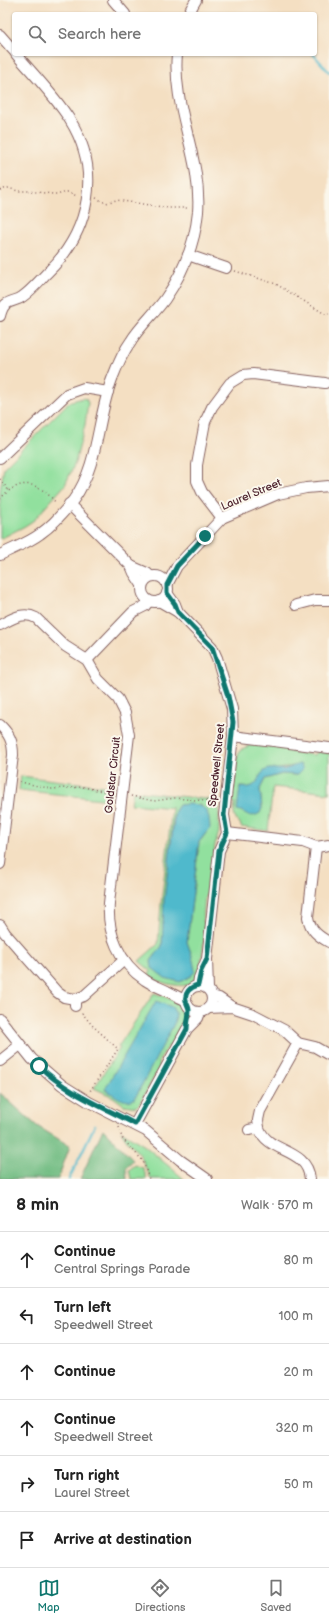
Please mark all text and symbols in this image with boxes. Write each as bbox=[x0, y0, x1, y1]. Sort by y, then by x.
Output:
search box bbox=[12, 12, 317, 56]
icon: search bbox=[26, 23, 48, 45]
text: Search here bbox=[58, 25, 141, 44]
street label: Laurel Street bbox=[219, 476, 284, 513]
route end bbox=[196, 527, 214, 545]
street label: Speedwell Street bbox=[206, 722, 227, 807]
street label: Goldstar Circuit bbox=[102, 736, 123, 814]
route start bbox=[30, 1057, 48, 1075]
text: 8 min bbox=[16, 1195, 59, 1215]
text: Walk · 570 m bbox=[241, 1197, 313, 1213]
text: Continue bbox=[54, 1242, 116, 1261]
icon: ahead bbox=[16, 1249, 38, 1271]
text: 80 m bbox=[284, 1252, 313, 1268]
text: Central Springs Parade bbox=[54, 1261, 190, 1277]
text: Turn left bbox=[54, 1298, 111, 1317]
icon: left bbox=[16, 1305, 38, 1327]
text: 100 m bbox=[278, 1308, 313, 1324]
text: Speedwell Street bbox=[54, 1317, 153, 1333]
icon: ahead bbox=[16, 1361, 38, 1383]
text: Continue bbox=[54, 1362, 116, 1381]
text: 20 m bbox=[283, 1364, 313, 1380]
text: Continue bbox=[54, 1410, 116, 1429]
icon: ahead bbox=[16, 1417, 38, 1439]
text: 320 m bbox=[275, 1420, 313, 1436]
text: Speedwell Street bbox=[54, 1429, 153, 1445]
text: Turn right bbox=[54, 1466, 119, 1485]
icon: right bbox=[16, 1473, 38, 1495]
text: 50 m bbox=[284, 1476, 313, 1492]
text: Laurel Street bbox=[54, 1485, 130, 1501]
icon: arrive bbox=[16, 1529, 38, 1551]
text: Arrive at destination bbox=[54, 1530, 192, 1549]
tab: Map bbox=[38, 1577, 60, 1614]
tab: Directions bbox=[135, 1577, 185, 1614]
tab: Saved bbox=[261, 1577, 291, 1614]

